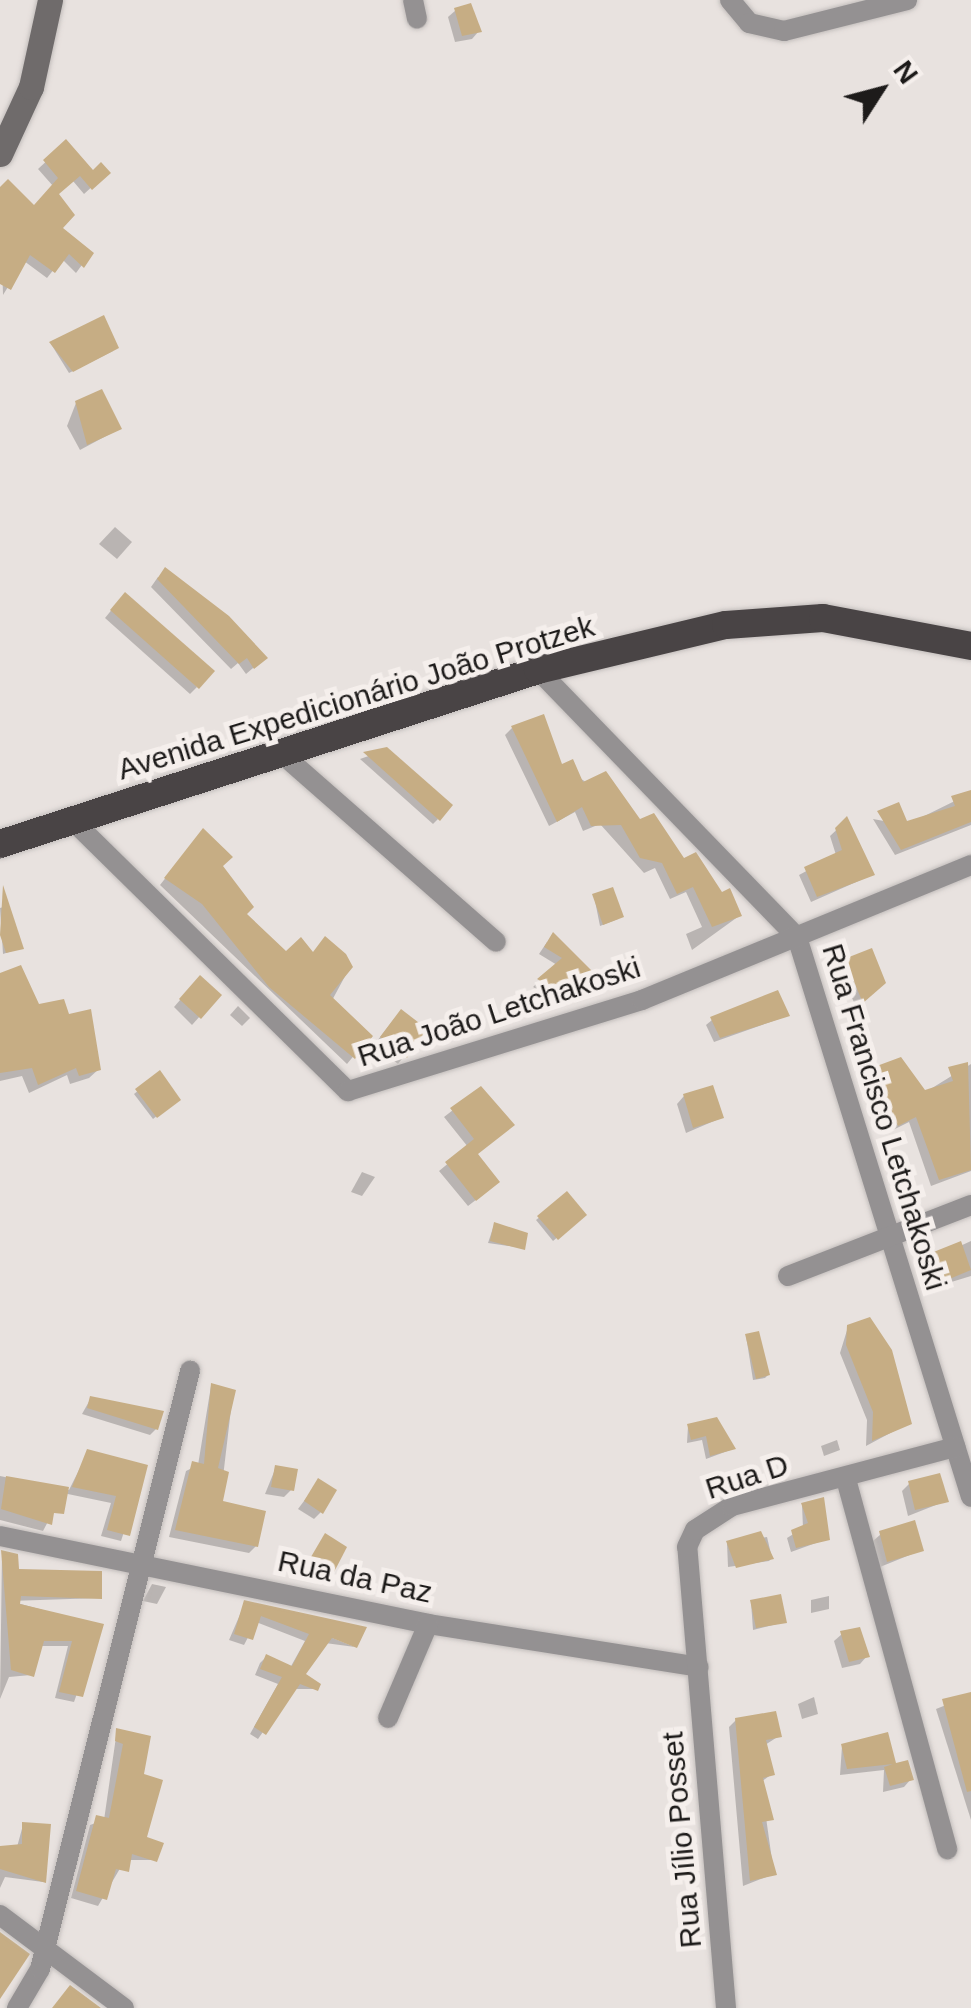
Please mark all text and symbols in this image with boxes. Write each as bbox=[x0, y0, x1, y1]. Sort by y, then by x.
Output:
north arrow bbox=[831, 40, 931, 140]
text: N bbox=[887, 55, 924, 89]
street label: Avenida Expedicionário João Protzek bbox=[113, 608, 599, 788]
street label: Rua Francisco Letchakoski bbox=[814, 940, 954, 1294]
street label: Rua João Letchakoski bbox=[353, 949, 645, 1075]
street label: Rua D bbox=[701, 1447, 793, 1507]
street label: Rua da Paz bbox=[275, 1543, 435, 1611]
street label: Rua Jílio Posset bbox=[655, 1730, 709, 1950]

